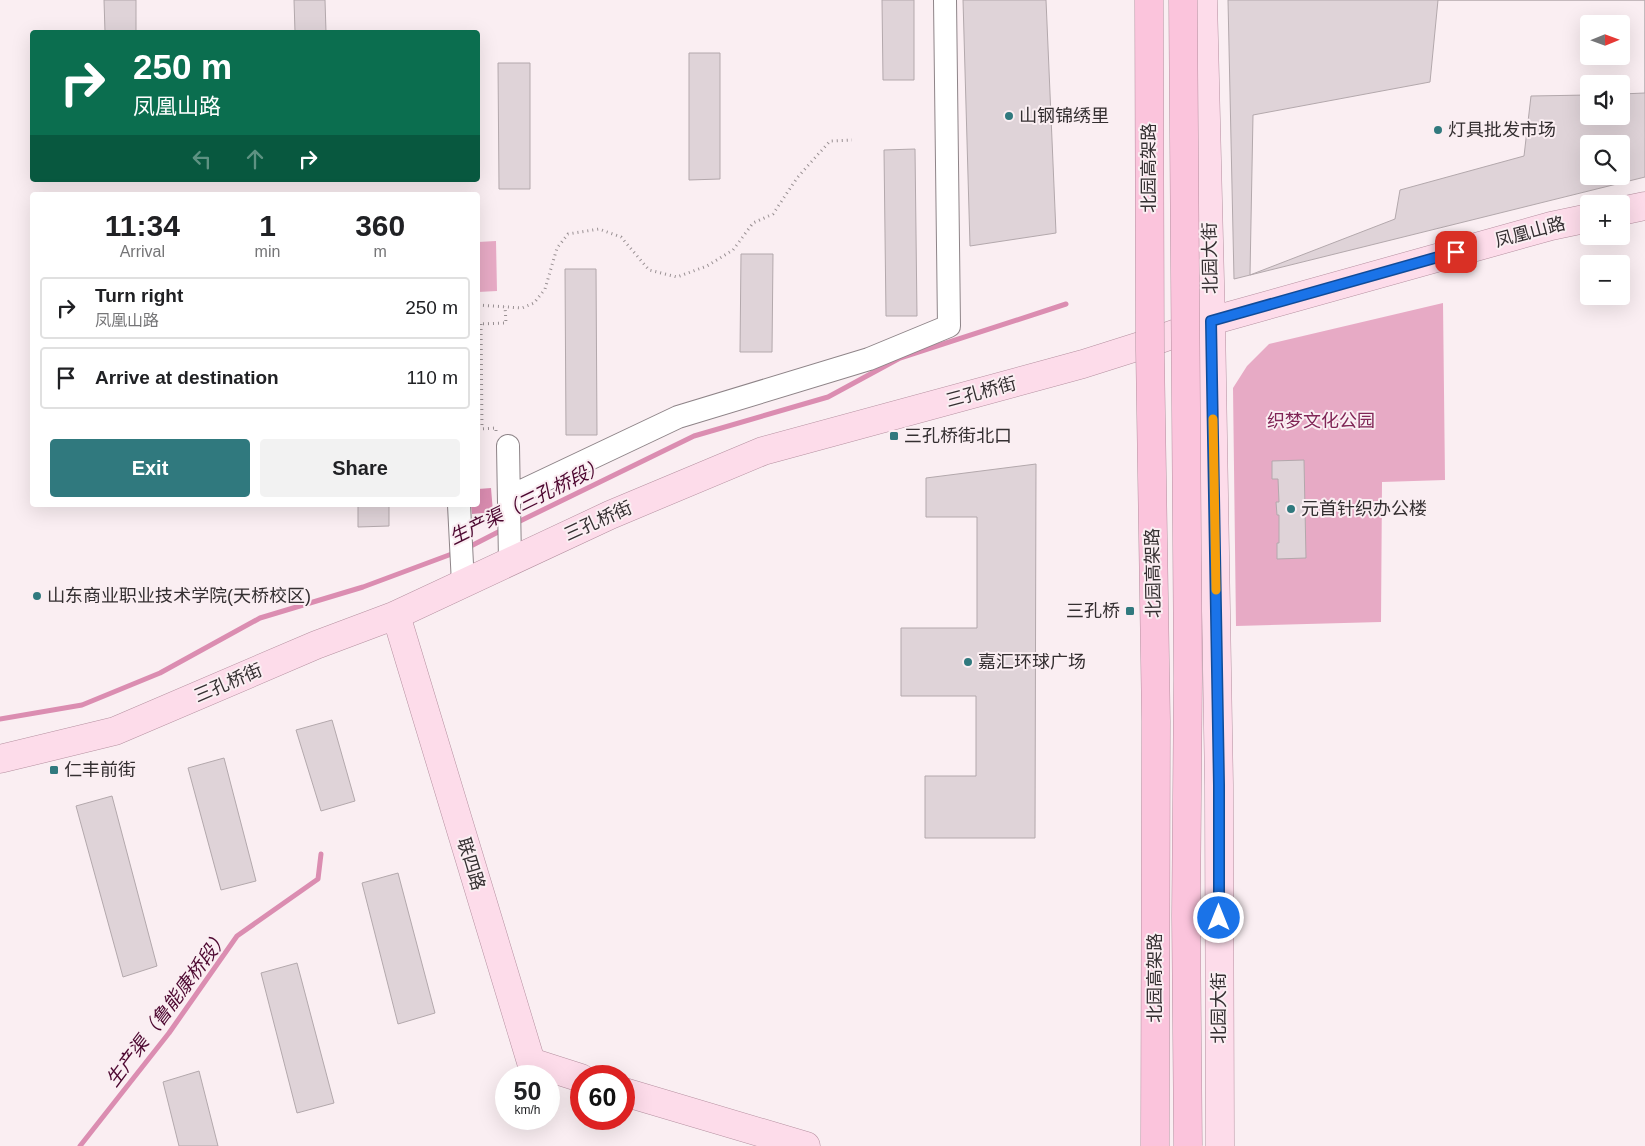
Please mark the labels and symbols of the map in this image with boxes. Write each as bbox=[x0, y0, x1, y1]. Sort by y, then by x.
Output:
north arrow bbox=[1580, 15, 1630, 65]
place label: 山钢锦绣里 bbox=[1019, 106, 1109, 126]
marker: 山钢锦绣里 bbox=[1003, 110, 1015, 122]
place label: 灯具批发市场 bbox=[1448, 120, 1556, 140]
street label: 北园高架路 bbox=[1139, 123, 1159, 213]
marker: 灯具批发市场 bbox=[1432, 124, 1444, 136]
street label: 凤凰山路 bbox=[1493, 213, 1567, 251]
street label: 北园大街 bbox=[1199, 222, 1221, 294]
pin bbox=[1435, 231, 1477, 273]
street label: 三孔桥街 bbox=[944, 373, 1018, 411]
park label: 织梦文化公园 bbox=[1267, 411, 1375, 431]
place label: 三孔桥街北口 bbox=[904, 426, 1012, 446]
marker: 三孔桥街北口 bbox=[888, 430, 900, 442]
water label: 生产渠（三孔桥段） bbox=[446, 455, 609, 548]
street label: 三孔桥街 bbox=[561, 497, 635, 545]
place label: 元首针织办公楼 bbox=[1301, 499, 1427, 519]
marker: 元首针织办公楼 bbox=[1285, 503, 1297, 515]
street label: 北园高架路 bbox=[1142, 528, 1164, 618]
place label: 山东商业职业技术学院(天桥校区) bbox=[47, 586, 311, 606]
marker: 山东商业职业技术学院(天桥校区) bbox=[31, 590, 43, 602]
place label: 三孔桥 bbox=[1066, 601, 1120, 621]
marker: 三孔桥 bbox=[1124, 605, 1136, 617]
place label: 嘉汇环球广场 bbox=[978, 652, 1086, 672]
marker: 嘉汇环球广场 bbox=[962, 656, 974, 668]
street label: 三孔桥街 bbox=[191, 660, 265, 706]
place label: 仁丰前街 bbox=[64, 760, 136, 780]
marker: 仁丰前街 bbox=[48, 764, 60, 776]
street label: 联四路 bbox=[454, 835, 488, 893]
position arrow bbox=[1192, 891, 1244, 943]
water label: 生产渠（鲁能康桥段） bbox=[102, 926, 233, 1090]
street label: 北园高架路 bbox=[1145, 933, 1165, 1023]
street label: 北园大街 bbox=[1209, 972, 1229, 1044]
speed limit sign: 60 bbox=[570, 1065, 635, 1130]

